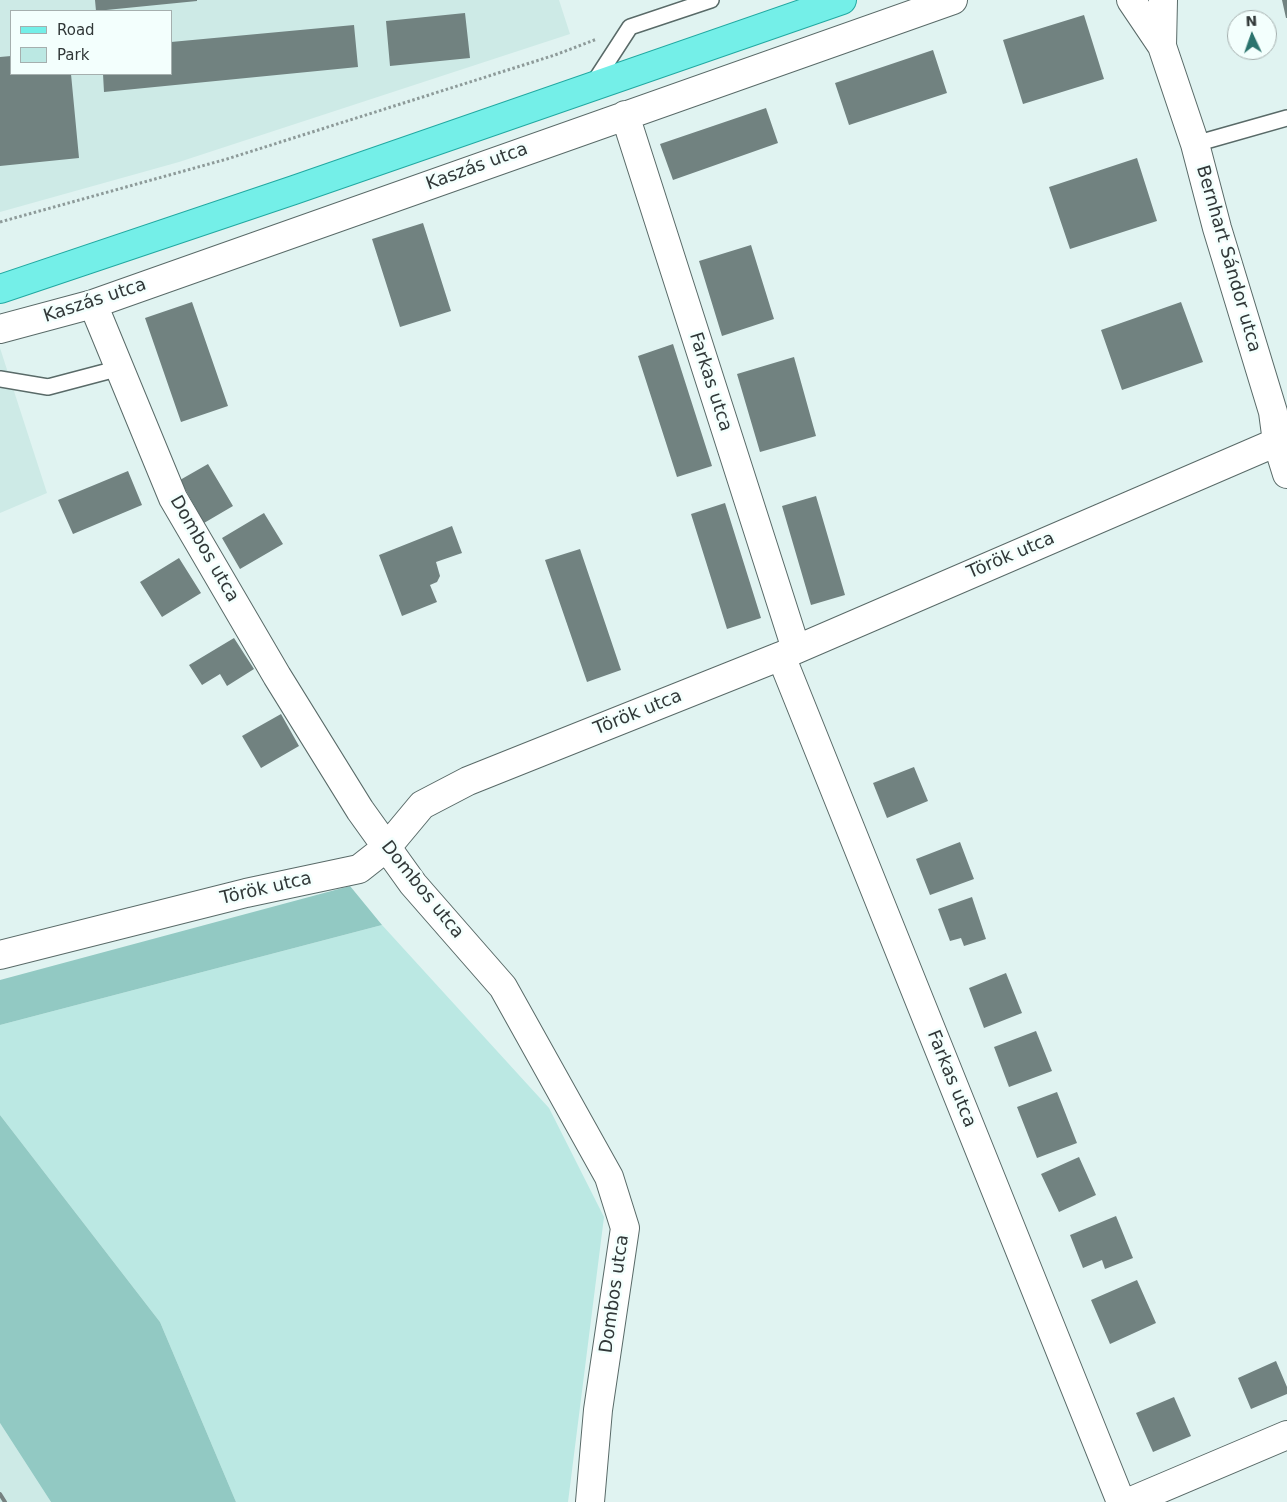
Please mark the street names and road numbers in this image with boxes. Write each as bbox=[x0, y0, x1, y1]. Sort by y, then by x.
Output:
street label: Kaszás utca bbox=[423, 139, 531, 195]
street label: Bernhart Sándor utca bbox=[1191, 163, 1265, 355]
street label: Kaszás utca bbox=[41, 274, 149, 328]
street label: Farkas utca bbox=[684, 330, 736, 434]
street label: Dombos utca bbox=[165, 492, 243, 606]
street label: Török utca bbox=[964, 528, 1058, 584]
street label: Török utca bbox=[591, 686, 685, 740]
street label: Dombos utca bbox=[376, 837, 468, 943]
street label: Török utca bbox=[218, 868, 314, 910]
street label: Farkas utca bbox=[922, 1027, 980, 1131]
street label: Dombos utca bbox=[596, 1233, 634, 1355]

